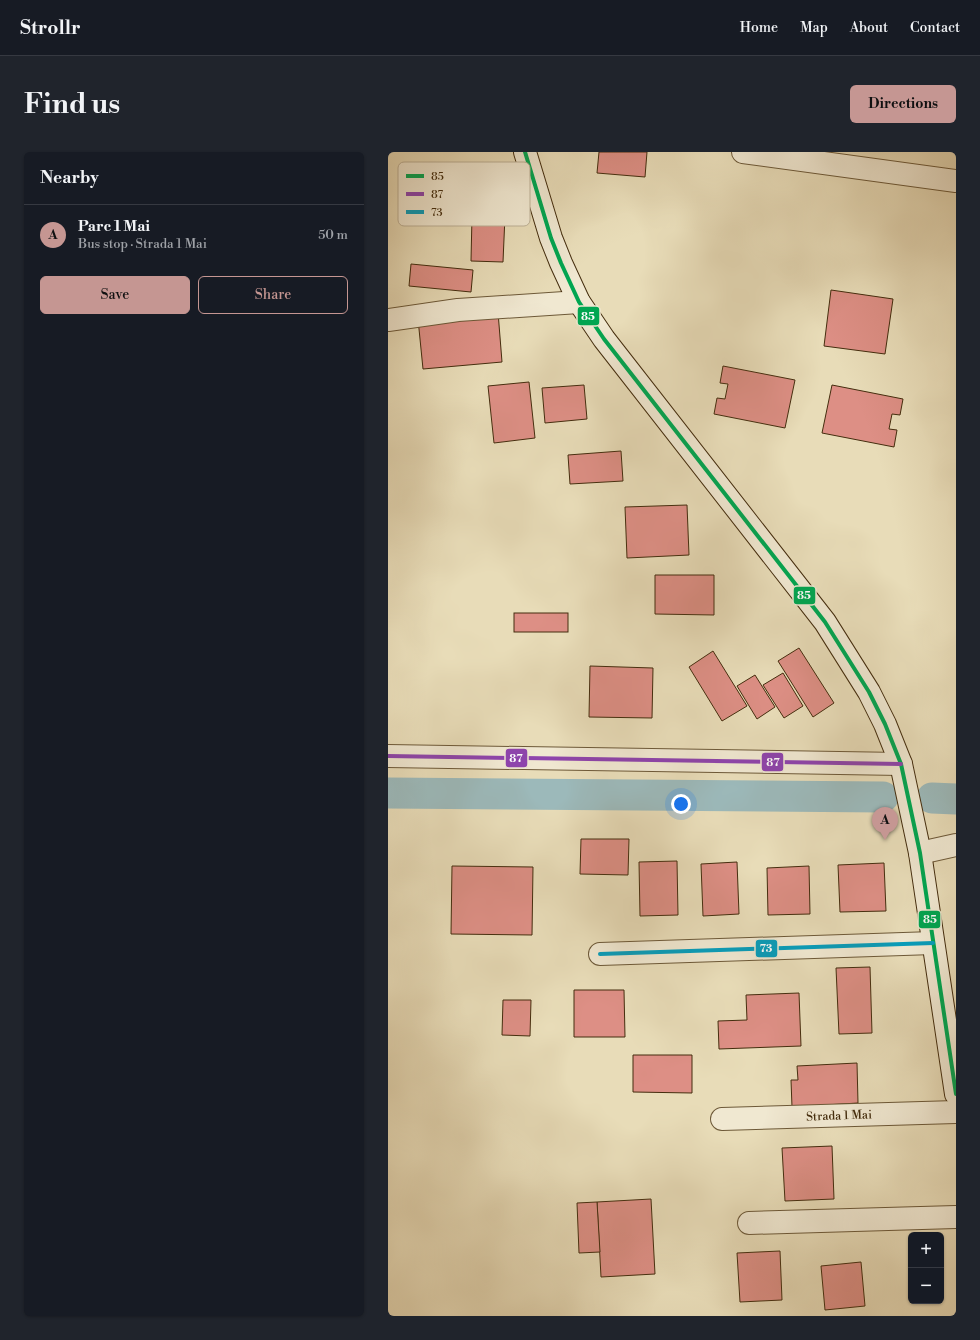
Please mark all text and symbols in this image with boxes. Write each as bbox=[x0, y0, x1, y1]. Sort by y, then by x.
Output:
text: Strollr bbox=[20, 16, 81, 40]
text: Home bbox=[740, 19, 778, 37]
text: Map bbox=[800, 19, 828, 37]
text: About bbox=[850, 19, 888, 37]
text: Contact bbox=[910, 19, 960, 37]
button: Directions bbox=[850, 85, 956, 123]
text: Find us bbox=[24, 87, 120, 122]
legend bbox=[398, 162, 530, 226]
text: Nearby bbox=[40, 167, 99, 189]
text: 85 bbox=[431, 170, 444, 184]
text: 87 bbox=[431, 188, 444, 202]
text: 73 bbox=[431, 206, 443, 220]
text: Parc 1 Mai bbox=[78, 217, 150, 236]
text: A bbox=[48, 227, 58, 243]
text: 50 m bbox=[318, 227, 348, 243]
text: Bus stop · Strada 1 Mai bbox=[78, 236, 207, 252]
button: Save bbox=[40, 276, 190, 314]
button: Share bbox=[198, 276, 348, 314]
line badge: 85 bbox=[577, 306, 600, 326]
text: 85 bbox=[581, 310, 595, 324]
line badge: 85 bbox=[793, 586, 816, 605]
text: 85 bbox=[797, 589, 811, 603]
line badge: 87 bbox=[505, 748, 528, 768]
text: 87 bbox=[509, 752, 523, 766]
line badge: 87 bbox=[761, 752, 784, 772]
text: 87 bbox=[766, 756, 780, 770]
your location bbox=[671, 794, 691, 814]
pin: A bbox=[872, 807, 898, 840]
line badge: 85 bbox=[918, 910, 941, 929]
text: 85 bbox=[923, 913, 937, 927]
line badge: 73 bbox=[755, 939, 778, 958]
text: 73 bbox=[760, 942, 773, 956]
street label: Strada 1 Mai bbox=[806, 1107, 872, 1125]
map controls bbox=[908, 1232, 944, 1304]
button: + bbox=[908, 1232, 944, 1268]
button: − bbox=[908, 1268, 944, 1304]

